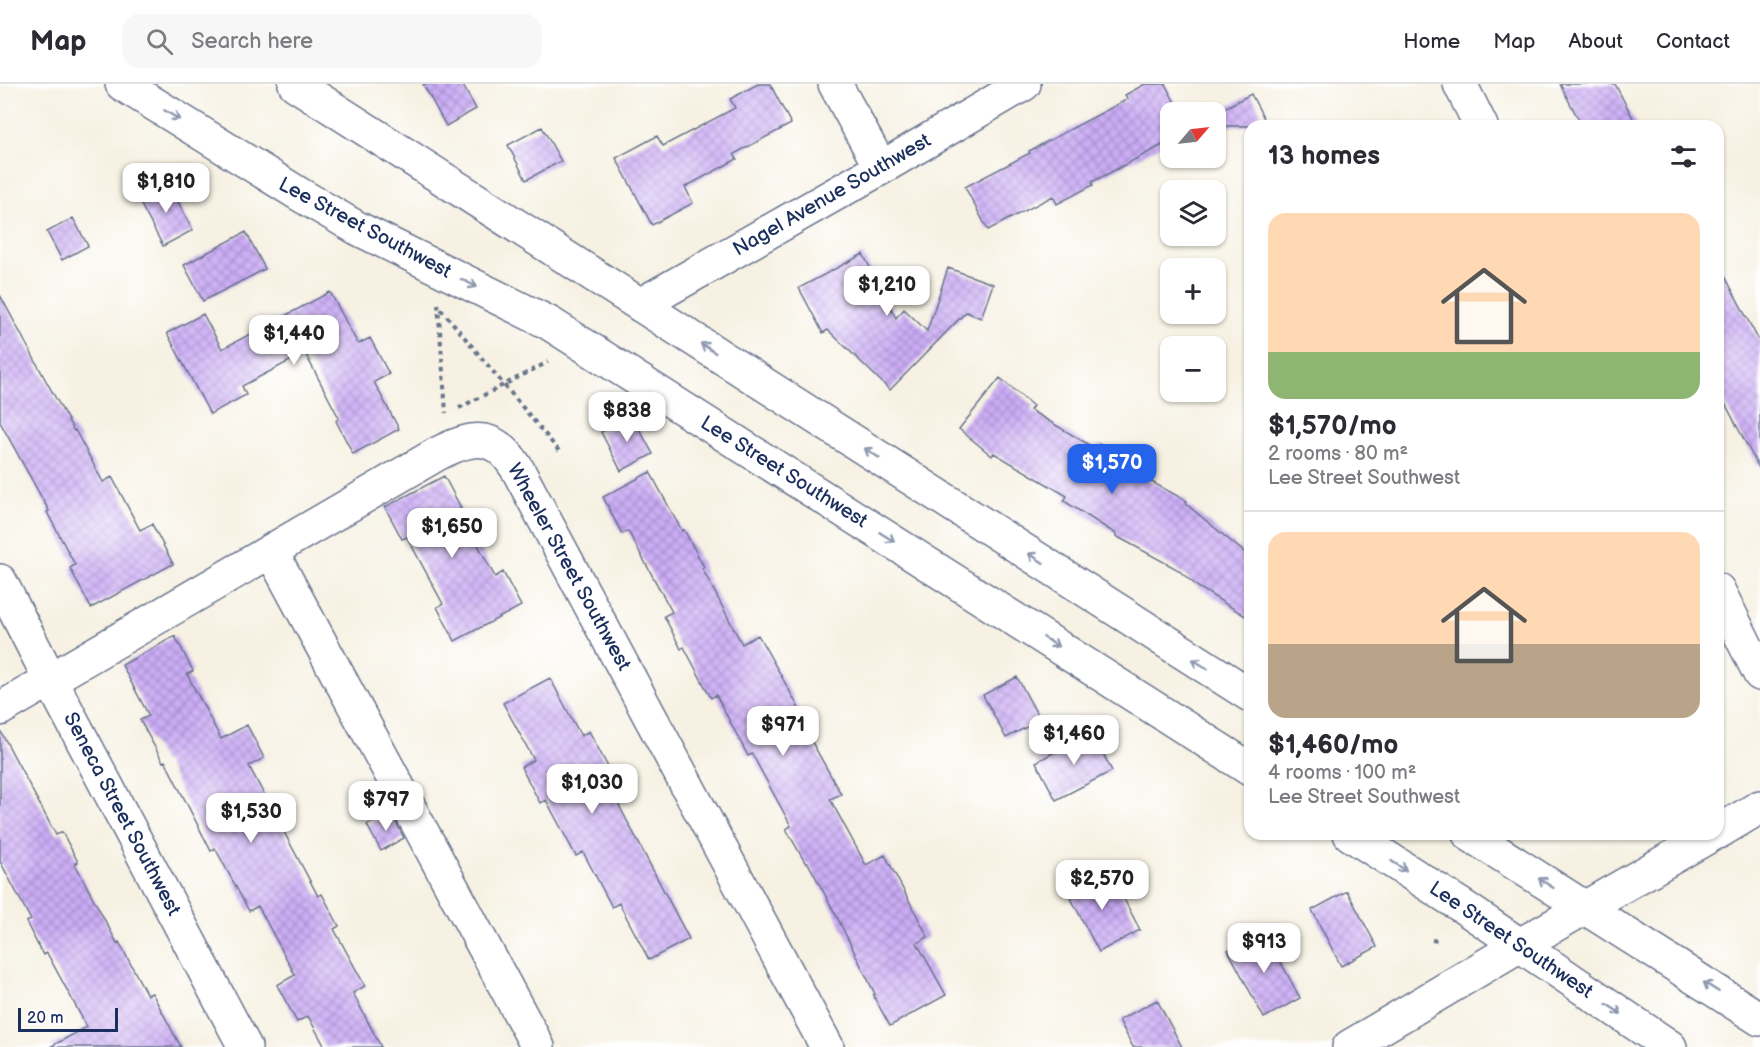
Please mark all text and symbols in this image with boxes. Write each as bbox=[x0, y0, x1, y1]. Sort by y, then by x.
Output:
search box bbox=[122, 14, 542, 68]
text: Map bbox=[30, 25, 86, 58]
icon: search bbox=[143, 25, 176, 58]
text: Search here bbox=[191, 28, 313, 55]
text: Home bbox=[1403, 29, 1460, 54]
text: Map bbox=[1493, 29, 1535, 54]
text: About bbox=[1568, 29, 1623, 54]
text: Contact bbox=[1656, 29, 1730, 54]
north arrow bbox=[1160, 102, 1226, 168]
map controls bbox=[1160, 102, 1226, 402]
one-way arrow bbox=[163, 110, 180, 122]
street label: Nagel Avenue Southwest bbox=[729, 129, 935, 261]
icon: filters bbox=[1667, 140, 1700, 173]
text: 13 homes bbox=[1268, 141, 1380, 172]
pin: $1,810 bbox=[117, 163, 215, 214]
text: $1,810 bbox=[137, 170, 195, 194]
street label: Lee Street Southwest bbox=[275, 172, 455, 284]
button: layers bbox=[1160, 180, 1226, 246]
icon: home bbox=[1430, 252, 1538, 360]
button: + bbox=[1160, 258, 1226, 324]
pin: $1,210 bbox=[838, 266, 936, 317]
text: $1,210 bbox=[858, 273, 916, 297]
one-way arrow bbox=[460, 278, 478, 290]
pin: $1,440 bbox=[245, 315, 343, 366]
text: $1,440 bbox=[263, 322, 325, 346]
button: − bbox=[1160, 336, 1226, 402]
one-way arrow bbox=[700, 342, 716, 354]
pin: $838 bbox=[591, 392, 663, 443]
text: $838 bbox=[603, 399, 651, 423]
street label: Lee Street Southwest bbox=[696, 411, 872, 533]
text: $1,570/mo bbox=[1268, 411, 1397, 442]
text: 2 rooms · 80 m² bbox=[1268, 442, 1408, 466]
pin: $1,570 bbox=[1063, 444, 1161, 495]
one-way arrow bbox=[864, 447, 881, 459]
text: $1,570 bbox=[1081, 451, 1143, 475]
street label: Wheeler Street Southwest bbox=[502, 459, 636, 675]
text: Lee Street Southwest bbox=[1268, 466, 1460, 490]
pin: $1,650 bbox=[403, 508, 501, 559]
text: $1,650 bbox=[421, 515, 483, 539]
one-way arrow bbox=[878, 531, 895, 544]
one-way arrow bbox=[1028, 552, 1045, 564]
icon: home bbox=[1430, 571, 1538, 679]
one-way arrow bbox=[1042, 636, 1059, 648]
one-way arrow bbox=[1192, 657, 1209, 669]
pin: $971 bbox=[747, 706, 819, 757]
street label: Seneca Street Southwest bbox=[58, 708, 186, 920]
text: $971 bbox=[761, 713, 805, 737]
pin: $1,460 bbox=[1025, 715, 1123, 766]
text: $1,460 bbox=[1043, 722, 1105, 746]
text: $1,460/mo bbox=[1268, 730, 1398, 761]
text: 4 rooms · 100 m² bbox=[1268, 761, 1416, 785]
pin: $1,030 bbox=[543, 764, 641, 815]
text: $1,030 bbox=[561, 771, 623, 795]
pin: $797 bbox=[350, 781, 422, 832]
text: Lee Street Southwest bbox=[1268, 785, 1460, 809]
text: $797 bbox=[363, 788, 409, 812]
pin: $1,530 bbox=[202, 793, 300, 844]
text: $1,530 bbox=[220, 800, 282, 824]
pin: $2,570 bbox=[1053, 860, 1151, 911]
one-way arrow bbox=[1390, 860, 1407, 872]
text: $2,570 bbox=[1070, 867, 1134, 891]
street label: Lee Street Southwest bbox=[1425, 876, 1597, 1004]
one-way arrow bbox=[1538, 876, 1555, 888]
pin: $913 bbox=[1228, 923, 1300, 974]
text: $913 bbox=[1242, 930, 1287, 954]
one-way arrow bbox=[1702, 981, 1719, 994]
one-way arrow bbox=[1605, 1003, 1622, 1015]
scale bar bbox=[18, 1005, 118, 1032]
text: 20 m bbox=[27, 1009, 63, 1028]

